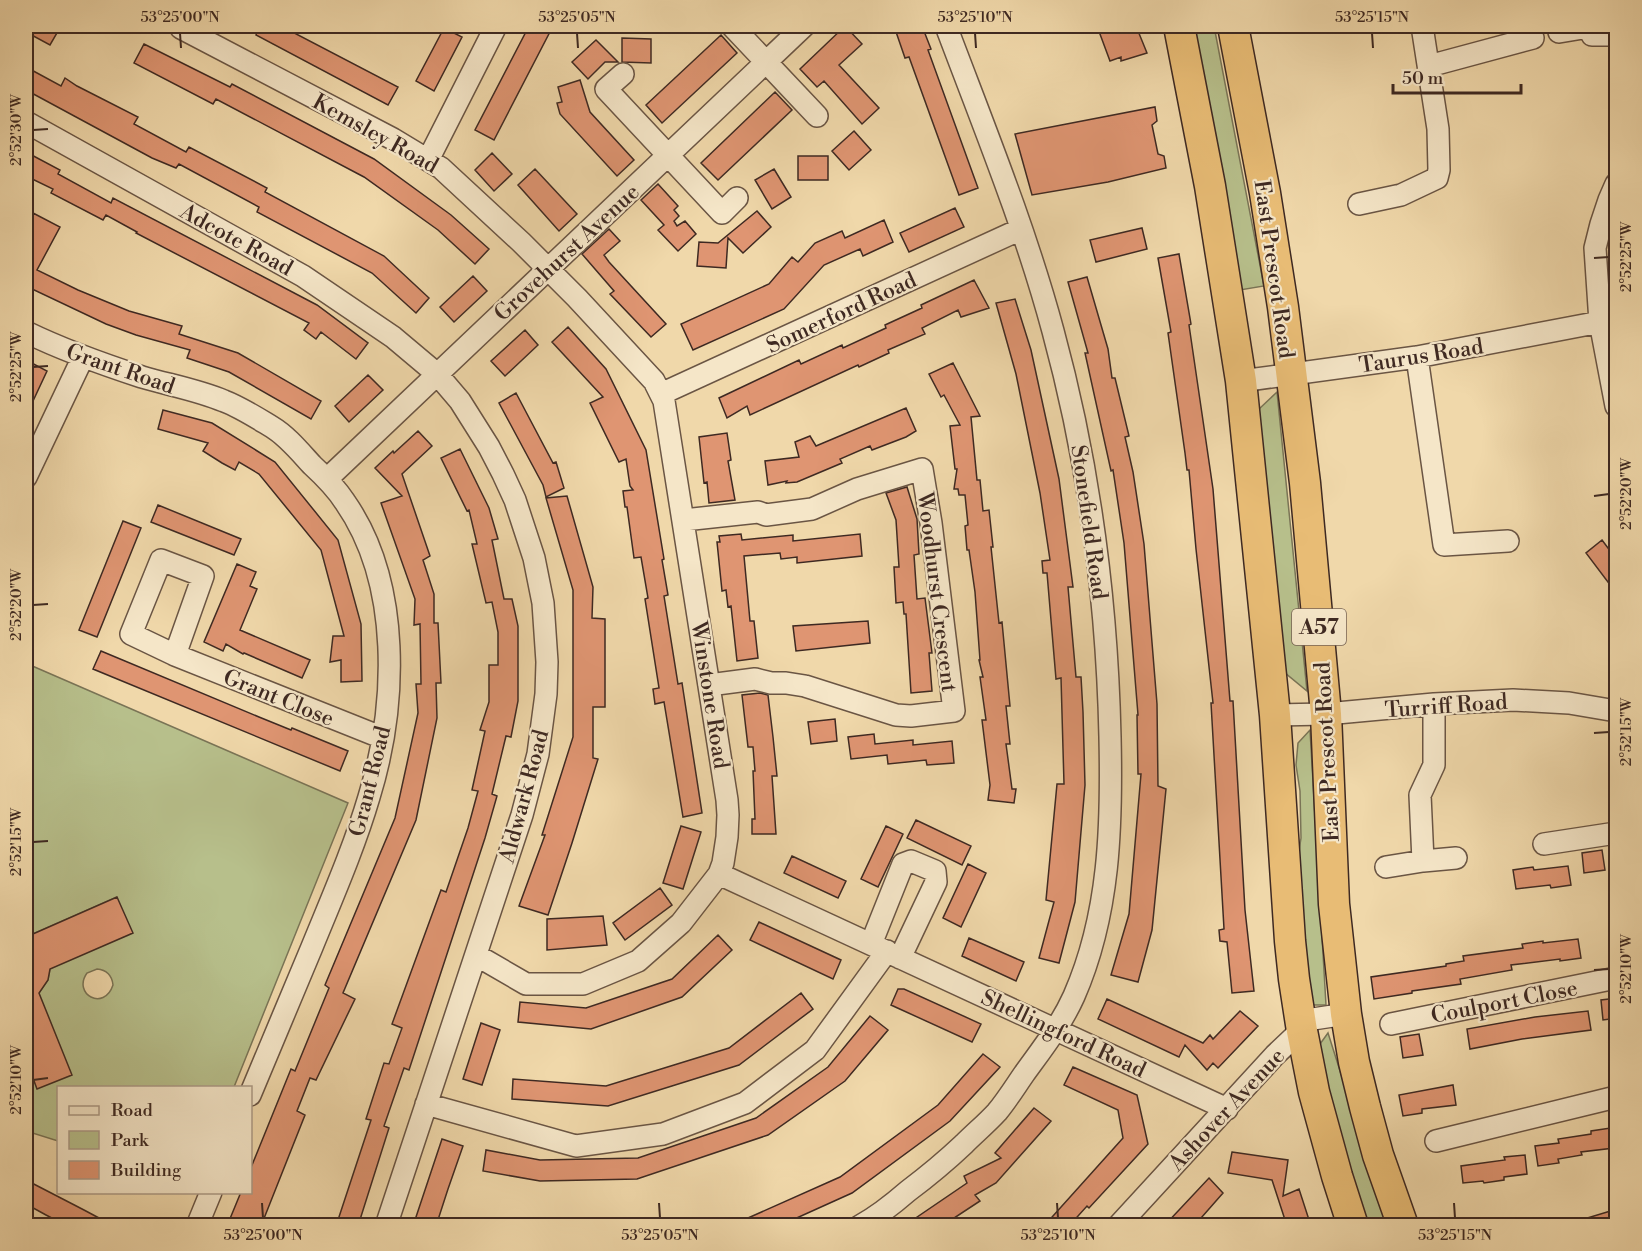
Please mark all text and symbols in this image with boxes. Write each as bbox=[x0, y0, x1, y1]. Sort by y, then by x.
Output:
text: 53°25'00"N bbox=[140, 8, 220, 27]
text: 53°25'05"N bbox=[538, 8, 616, 27]
text: 53°25'10"N bbox=[937, 8, 1013, 27]
text: 53°25'15"N bbox=[1335, 8, 1409, 27]
scale bar bbox=[1393, 57, 1520, 95]
text: 50 m bbox=[1402, 67, 1444, 90]
street label: Kemsley Road bbox=[308, 89, 443, 180]
text: 2°52'30"W bbox=[7, 94, 26, 166]
street label: East Prescot Road bbox=[1248, 178, 1299, 361]
street label: Grovehurst Avenue bbox=[489, 179, 645, 327]
street label: Adcote Road bbox=[174, 198, 298, 283]
text: 2°52'25"W bbox=[1617, 221, 1636, 292]
street label: Somerford Road bbox=[762, 267, 922, 360]
text: 2°52'25"W bbox=[7, 331, 26, 402]
street label: Taurus Road bbox=[1357, 333, 1486, 380]
street label: Grant Road bbox=[63, 338, 179, 401]
street label: Stonefield Road bbox=[1064, 443, 1113, 602]
text: 2°52'20"W bbox=[1617, 458, 1636, 530]
street label: Woodhurst Crescent bbox=[911, 490, 962, 694]
text: 2°52'20"W bbox=[7, 569, 26, 641]
road number: A57 bbox=[1292, 609, 1346, 645]
street label: Winstone Road bbox=[684, 619, 735, 771]
street label: East Prescot Road bbox=[1309, 661, 1346, 843]
street label: Grant Close bbox=[219, 664, 338, 733]
street label: Turriff Road bbox=[1384, 689, 1509, 724]
text: 2°52'15"W bbox=[1617, 697, 1636, 766]
street label: Grant Road bbox=[344, 723, 397, 840]
street label: Aldwark Road bbox=[493, 726, 555, 867]
text: 2°52'15"W bbox=[7, 807, 26, 876]
text: 2°52'10"W bbox=[1617, 934, 1636, 1004]
street label: Coulport Close bbox=[1429, 975, 1580, 1030]
street label: Shellingford Road bbox=[977, 984, 1151, 1085]
street label: Ashover Avenue bbox=[1163, 1043, 1291, 1178]
text: 2°52'10"W bbox=[7, 1045, 26, 1115]
legend bbox=[57, 1086, 252, 1194]
text: Road bbox=[111, 1099, 154, 1122]
text: Park bbox=[111, 1129, 150, 1152]
text: Building bbox=[110, 1159, 182, 1182]
text: 53°25'00"N bbox=[223, 1226, 303, 1245]
text: 53°25'05"N bbox=[621, 1226, 699, 1245]
text: 53°25'10"N bbox=[1020, 1226, 1096, 1245]
text: 53°25'15"N bbox=[1418, 1226, 1492, 1245]

